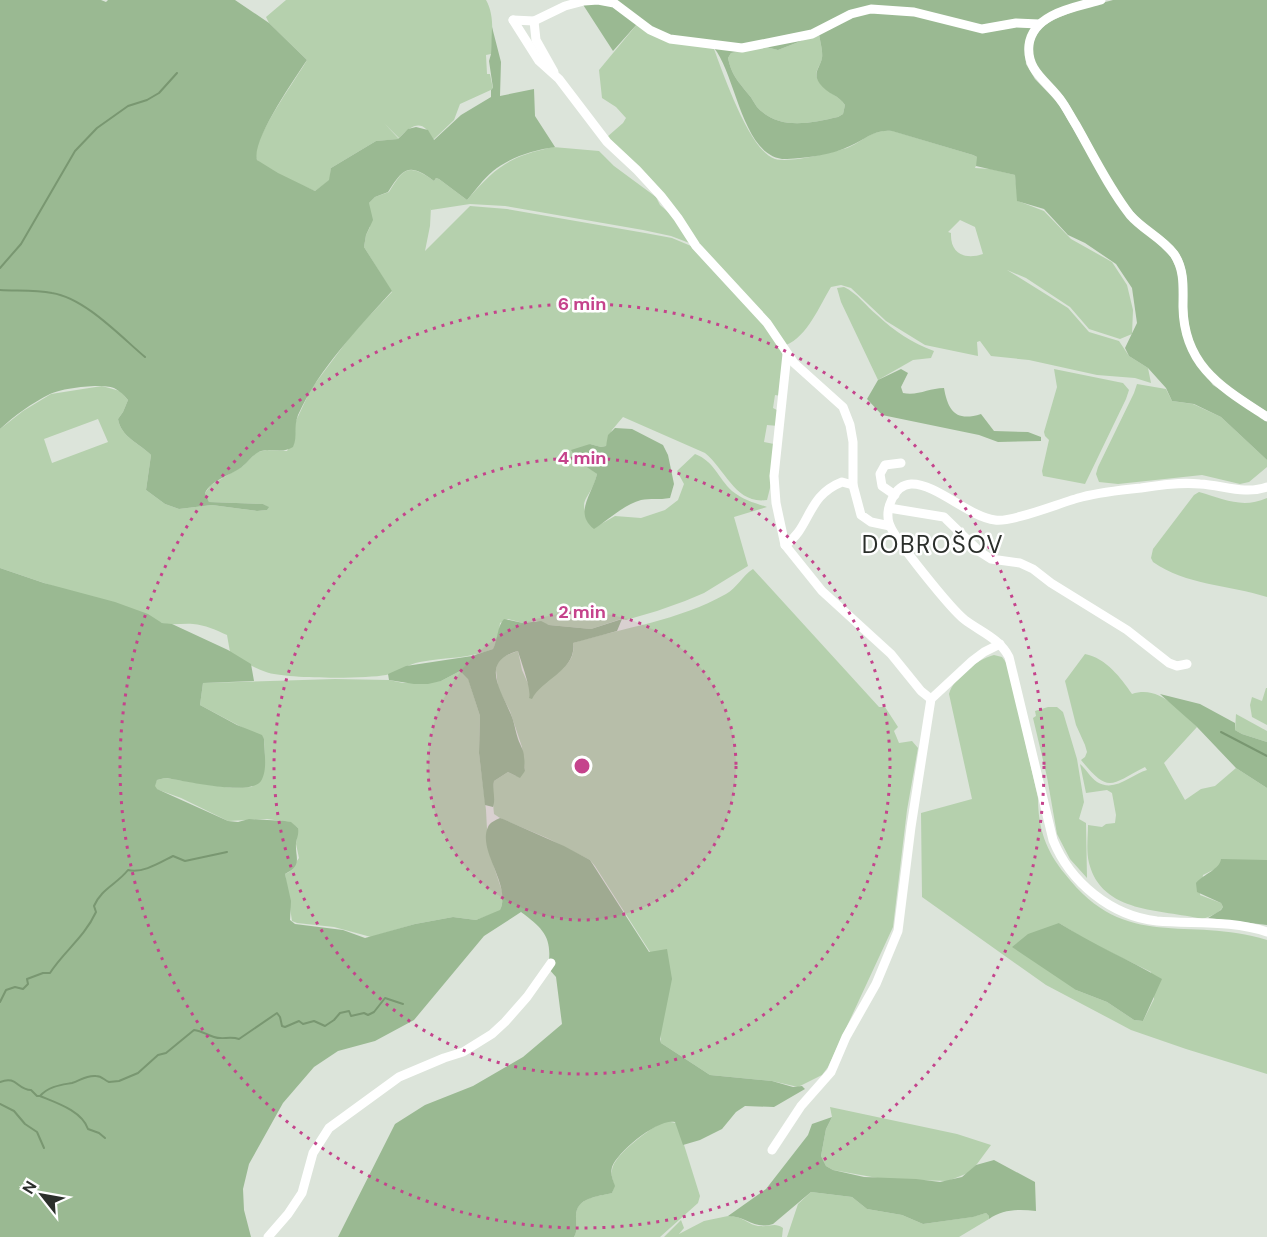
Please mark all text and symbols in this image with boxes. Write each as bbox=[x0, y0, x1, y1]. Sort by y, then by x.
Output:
text: 6 min bbox=[558, 292, 606, 316]
text: 4 min bbox=[558, 446, 606, 470]
district label: DOBROŠOV bbox=[862, 529, 1004, 560]
text: 2 min bbox=[558, 600, 606, 624]
centre of rings bbox=[572, 756, 592, 776]
north arrow bbox=[12, 1165, 72, 1225]
text: N bbox=[18, 1177, 42, 1198]

